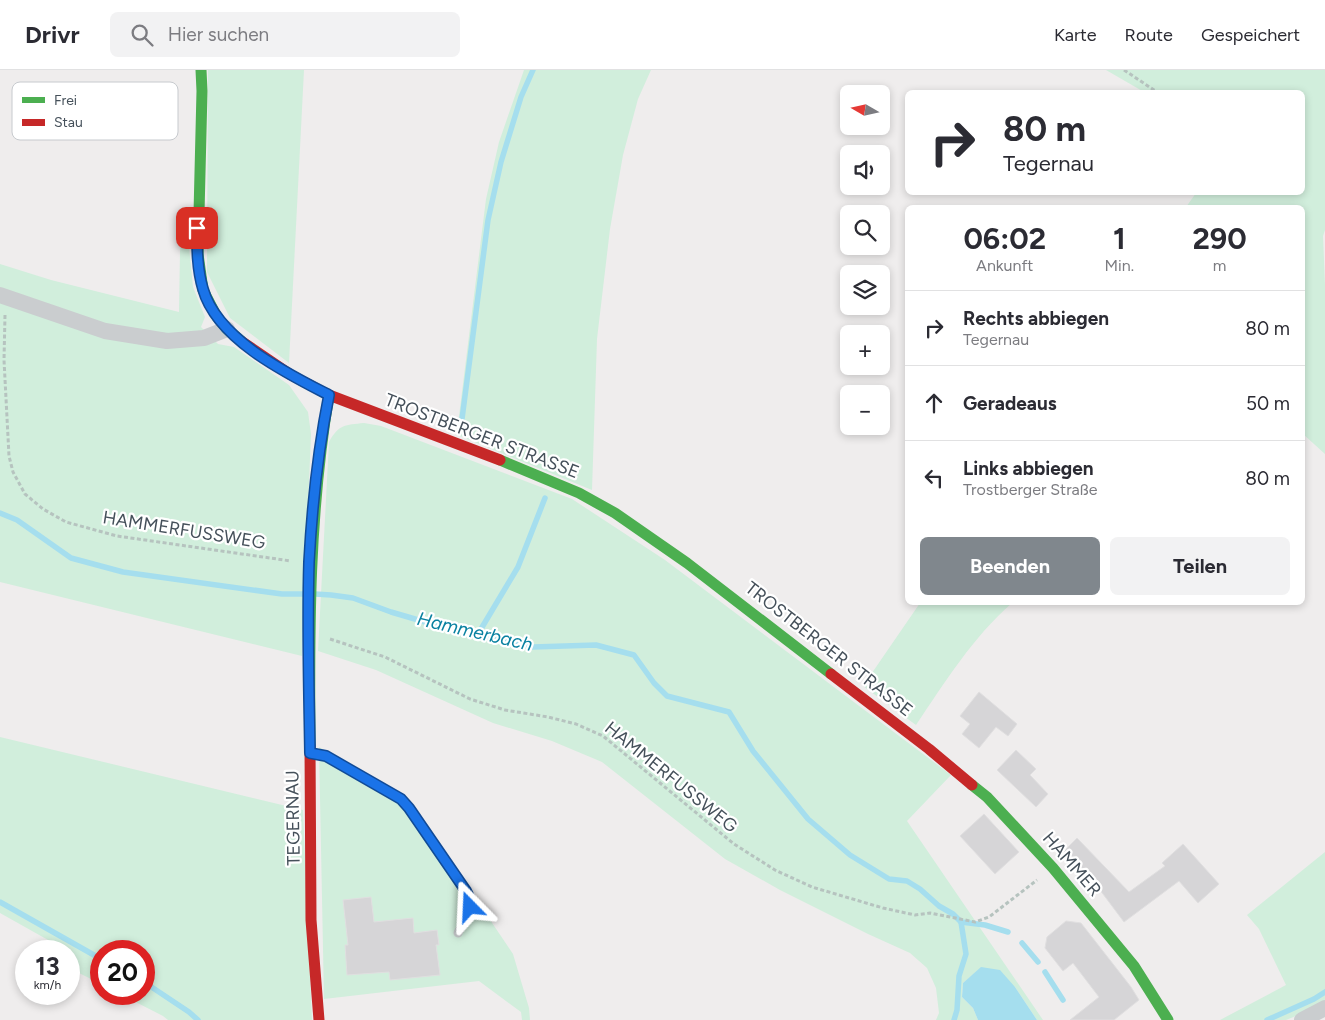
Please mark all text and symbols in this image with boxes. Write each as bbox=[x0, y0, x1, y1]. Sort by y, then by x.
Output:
search box bbox=[110, 12, 460, 57]
text: Drivr bbox=[25, 20, 80, 49]
icon: search bbox=[128, 21, 156, 49]
text: Hier suchen bbox=[168, 23, 269, 46]
text: Karte bbox=[1054, 24, 1097, 46]
text: Route bbox=[1125, 24, 1173, 46]
text: Gespeichert bbox=[1201, 24, 1300, 46]
legend bbox=[12, 82, 178, 140]
north arrow bbox=[840, 85, 890, 135]
map controls bbox=[840, 85, 890, 435]
text: Frei bbox=[54, 92, 77, 109]
text: 80 m bbox=[1003, 108, 1086, 150]
icon: right bbox=[920, 110, 985, 175]
text: Stau bbox=[54, 114, 83, 131]
button: sound bbox=[840, 145, 890, 195]
text: Tegernau bbox=[1003, 150, 1094, 177]
button: search bbox=[840, 205, 890, 255]
pin bbox=[176, 207, 218, 249]
icon: arrive bbox=[183, 214, 211, 242]
text: 06:02 bbox=[963, 220, 1046, 257]
text: 1 bbox=[1113, 220, 1126, 257]
text: 290 bbox=[1192, 220, 1247, 257]
text: Ankunft bbox=[976, 256, 1033, 275]
text: Min. bbox=[1104, 256, 1134, 275]
text: m bbox=[1213, 256, 1226, 275]
button: layers bbox=[840, 265, 890, 315]
text: Rechts abbiegen bbox=[963, 307, 1109, 330]
icon: right bbox=[920, 314, 948, 342]
text: 80 m bbox=[1245, 317, 1290, 340]
button: + bbox=[840, 325, 890, 375]
text: Tegernau bbox=[963, 330, 1029, 349]
button: − bbox=[840, 385, 890, 435]
street label: TROSTBERGER STRASSE bbox=[382, 389, 582, 483]
icon: ahead bbox=[920, 389, 948, 417]
text: Geradeaus bbox=[963, 392, 1057, 415]
text: 50 m bbox=[1246, 392, 1290, 415]
text: Links abbiegen bbox=[963, 457, 1094, 480]
icon: left bbox=[920, 464, 948, 492]
text: 80 m bbox=[1245, 467, 1290, 490]
text: Trostberger Straße bbox=[963, 480, 1098, 499]
street label: HAMMERFUSSWEG bbox=[101, 506, 267, 554]
button: Beenden bbox=[920, 537, 1100, 595]
button: Teilen bbox=[1110, 537, 1290, 595]
street label: TROSTBERGER STRASSE bbox=[741, 577, 917, 721]
water label: Hammerbach bbox=[415, 607, 535, 656]
street label: HAMMERFUSSWEG bbox=[600, 717, 742, 837]
street label: TEGERNAU bbox=[281, 770, 305, 866]
street label: HAMMER bbox=[1038, 827, 1106, 901]
position arrow bbox=[443, 880, 495, 932]
speed limit sign: 20 bbox=[90, 940, 155, 1005]
text: 13 bbox=[35, 951, 60, 981]
text: km/h bbox=[34, 978, 61, 992]

